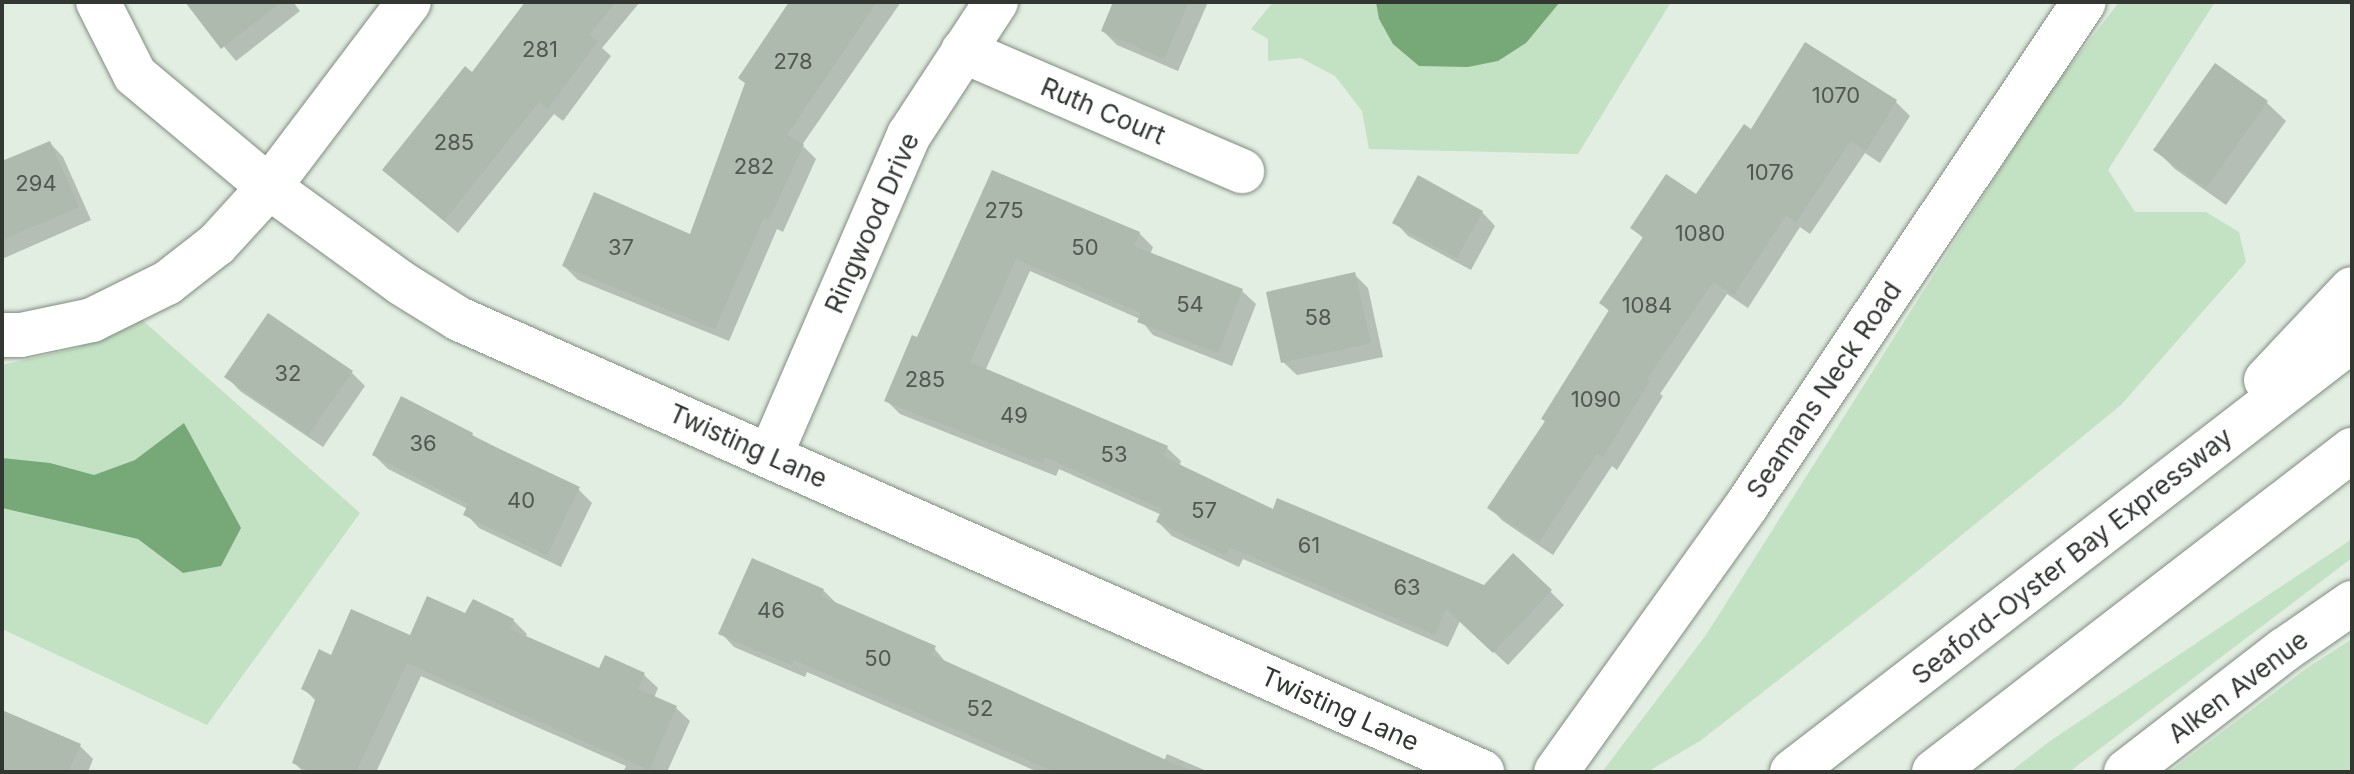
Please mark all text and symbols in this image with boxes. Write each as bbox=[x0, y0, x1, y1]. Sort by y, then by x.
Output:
house number: 281 bbox=[522, 37, 558, 63]
house number: 278 bbox=[773, 49, 813, 75]
street label: Ruth Court bbox=[1036, 71, 1170, 151]
house number: 1070 bbox=[1812, 83, 1860, 109]
street label: Ringwood Drive bbox=[818, 128, 926, 318]
house number: 285 bbox=[434, 130, 474, 156]
house number: 282 bbox=[734, 154, 774, 180]
house number: 1076 bbox=[1746, 160, 1794, 186]
house number: 294 bbox=[15, 171, 57, 197]
house number: 275 bbox=[984, 198, 1024, 224]
house number: 1080 bbox=[1675, 221, 1725, 247]
house number: 37 bbox=[608, 235, 634, 261]
house number: 50 bbox=[1071, 235, 1099, 261]
street label: Seamans Neck Road bbox=[1740, 276, 1908, 504]
house number: 54 bbox=[1176, 292, 1204, 318]
house number: 1084 bbox=[1622, 293, 1672, 319]
house number: 58 bbox=[1305, 305, 1331, 331]
house number: 32 bbox=[274, 361, 302, 387]
house number: 285 bbox=[905, 367, 945, 393]
house number: 1090 bbox=[1571, 387, 1621, 413]
street label: Twisting Lane bbox=[664, 397, 832, 495]
house number: 49 bbox=[1000, 403, 1028, 429]
street label: Seaford-Oyster Bay Expressway bbox=[1906, 421, 2238, 691]
house number: 36 bbox=[409, 431, 437, 457]
house number: 53 bbox=[1101, 442, 1127, 468]
house number: 40 bbox=[507, 488, 535, 514]
house number: 57 bbox=[1191, 498, 1217, 524]
house number: 61 bbox=[1298, 533, 1320, 559]
house number: 63 bbox=[1393, 575, 1421, 601]
house number: 46 bbox=[757, 598, 785, 624]
street label: Alken Avenue bbox=[2162, 624, 2314, 750]
house number: 50 bbox=[864, 646, 892, 672]
street label: Twisting Lane bbox=[1256, 660, 1424, 758]
house number: 52 bbox=[967, 696, 993, 722]

